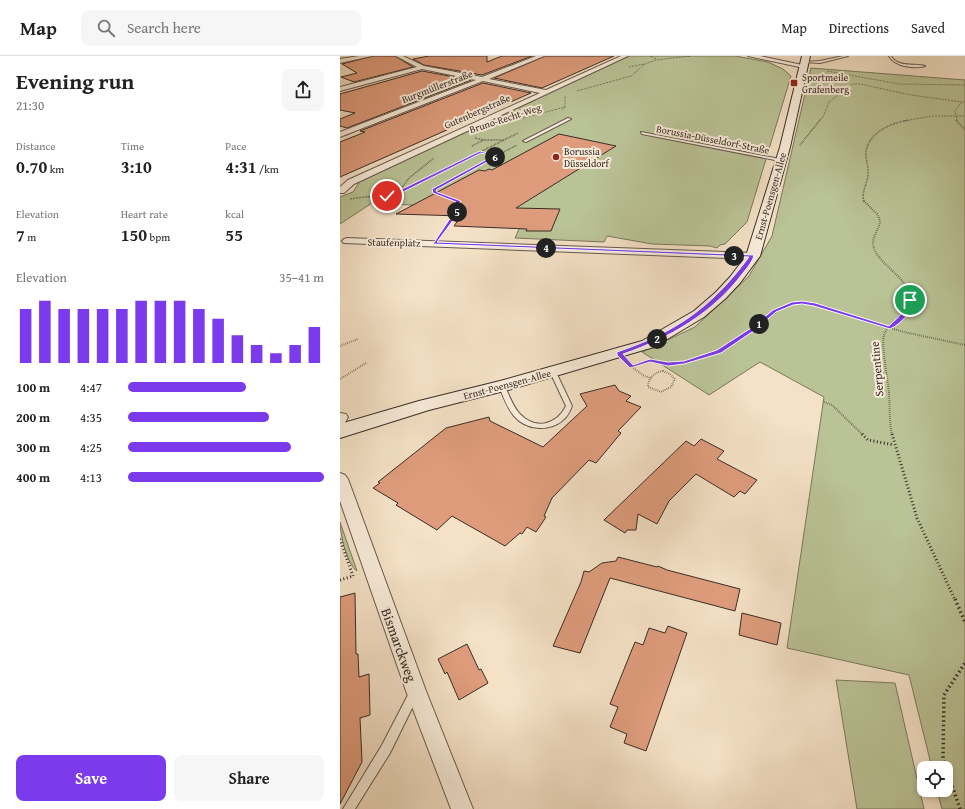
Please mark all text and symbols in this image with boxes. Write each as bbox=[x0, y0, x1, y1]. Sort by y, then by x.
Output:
search box bbox=[81, 10, 361, 46]
text: Map bbox=[20, 14, 57, 42]
icon: search bbox=[95, 17, 117, 39]
text: Search here bbox=[127, 17, 201, 38]
text: Map bbox=[781, 18, 807, 38]
text: Directions bbox=[829, 18, 889, 38]
text: Saved bbox=[911, 18, 945, 38]
text: Evening run bbox=[16, 65, 134, 97]
street label: Burgmüllerstraße bbox=[399, 66, 475, 107]
button: share bbox=[282, 69, 324, 111]
place label: Sportmeile Grafenberg bbox=[802, 70, 849, 97]
marker: Sportmeile Grafenberg bbox=[789, 78, 799, 88]
street label: Gutenbergstraße bbox=[442, 90, 513, 133]
text: 21:30 bbox=[16, 96, 44, 115]
street label: Bruno-Recht-Weg bbox=[467, 100, 543, 137]
street label: Borussia-Düsseldorf-Straße bbox=[655, 121, 771, 158]
text: Distance bbox=[16, 138, 55, 154]
text: Time bbox=[121, 138, 144, 154]
text: Pace bbox=[225, 138, 246, 154]
place label: Borussia Düsseldorf bbox=[564, 144, 610, 171]
pin: 6 bbox=[485, 147, 505, 167]
text: 6 bbox=[492, 149, 498, 165]
street label: Ernst-Poensgen-Allee bbox=[751, 150, 790, 242]
marker: Borussia Düsseldorf bbox=[551, 152, 561, 162]
text: 0.70 bbox=[16, 154, 47, 179]
text: 3:10 bbox=[121, 154, 152, 179]
text: 4:31 bbox=[225, 154, 257, 179]
text: km bbox=[47, 161, 64, 177]
text: /km bbox=[257, 161, 279, 177]
pin bbox=[370, 179, 404, 213]
icon: check bbox=[376, 185, 398, 207]
pin: 5 bbox=[447, 202, 467, 222]
text: 5 bbox=[454, 204, 460, 220]
text: Elevation bbox=[16, 206, 59, 222]
text: Heart rate bbox=[121, 206, 168, 222]
text: kcal bbox=[225, 206, 244, 222]
text: 7 bbox=[16, 222, 25, 247]
text: 150 bbox=[121, 222, 147, 247]
text: 55 bbox=[225, 222, 243, 247]
text: m bbox=[25, 229, 36, 245]
text: bpm bbox=[147, 229, 170, 245]
street label: Staufenplatz bbox=[367, 235, 421, 250]
pin: 4 bbox=[536, 238, 556, 258]
text: 4 bbox=[543, 240, 549, 256]
pin: 3 bbox=[724, 246, 744, 266]
text: 3 bbox=[731, 248, 737, 264]
text: Elevation bbox=[16, 268, 67, 287]
text: 35–41 m bbox=[279, 268, 324, 287]
pin bbox=[893, 283, 927, 317]
icon: arrive bbox=[899, 289, 921, 311]
pin: 1 bbox=[749, 314, 769, 334]
text: 1 bbox=[756, 316, 762, 332]
pin: 2 bbox=[647, 329, 667, 349]
text: 2 bbox=[654, 331, 660, 347]
street label: Serpentine bbox=[866, 340, 887, 397]
street label: Ernst-Poensgen-Allee bbox=[462, 365, 553, 403]
text: 100 m bbox=[16, 378, 50, 397]
text: 4:47 bbox=[80, 378, 102, 397]
text: 200 m bbox=[16, 408, 50, 427]
text: 4:35 bbox=[80, 408, 102, 427]
text: 300 m bbox=[16, 438, 50, 457]
text: 4:25 bbox=[80, 438, 102, 457]
text: 400 m bbox=[16, 468, 50, 487]
text: 4:13 bbox=[80, 468, 102, 487]
street label: Bismarckweg bbox=[376, 605, 422, 685]
button: Save bbox=[16, 755, 166, 801]
button: Share bbox=[174, 755, 324, 801]
map controls bbox=[917, 761, 953, 797]
button: locate bbox=[917, 761, 953, 797]

